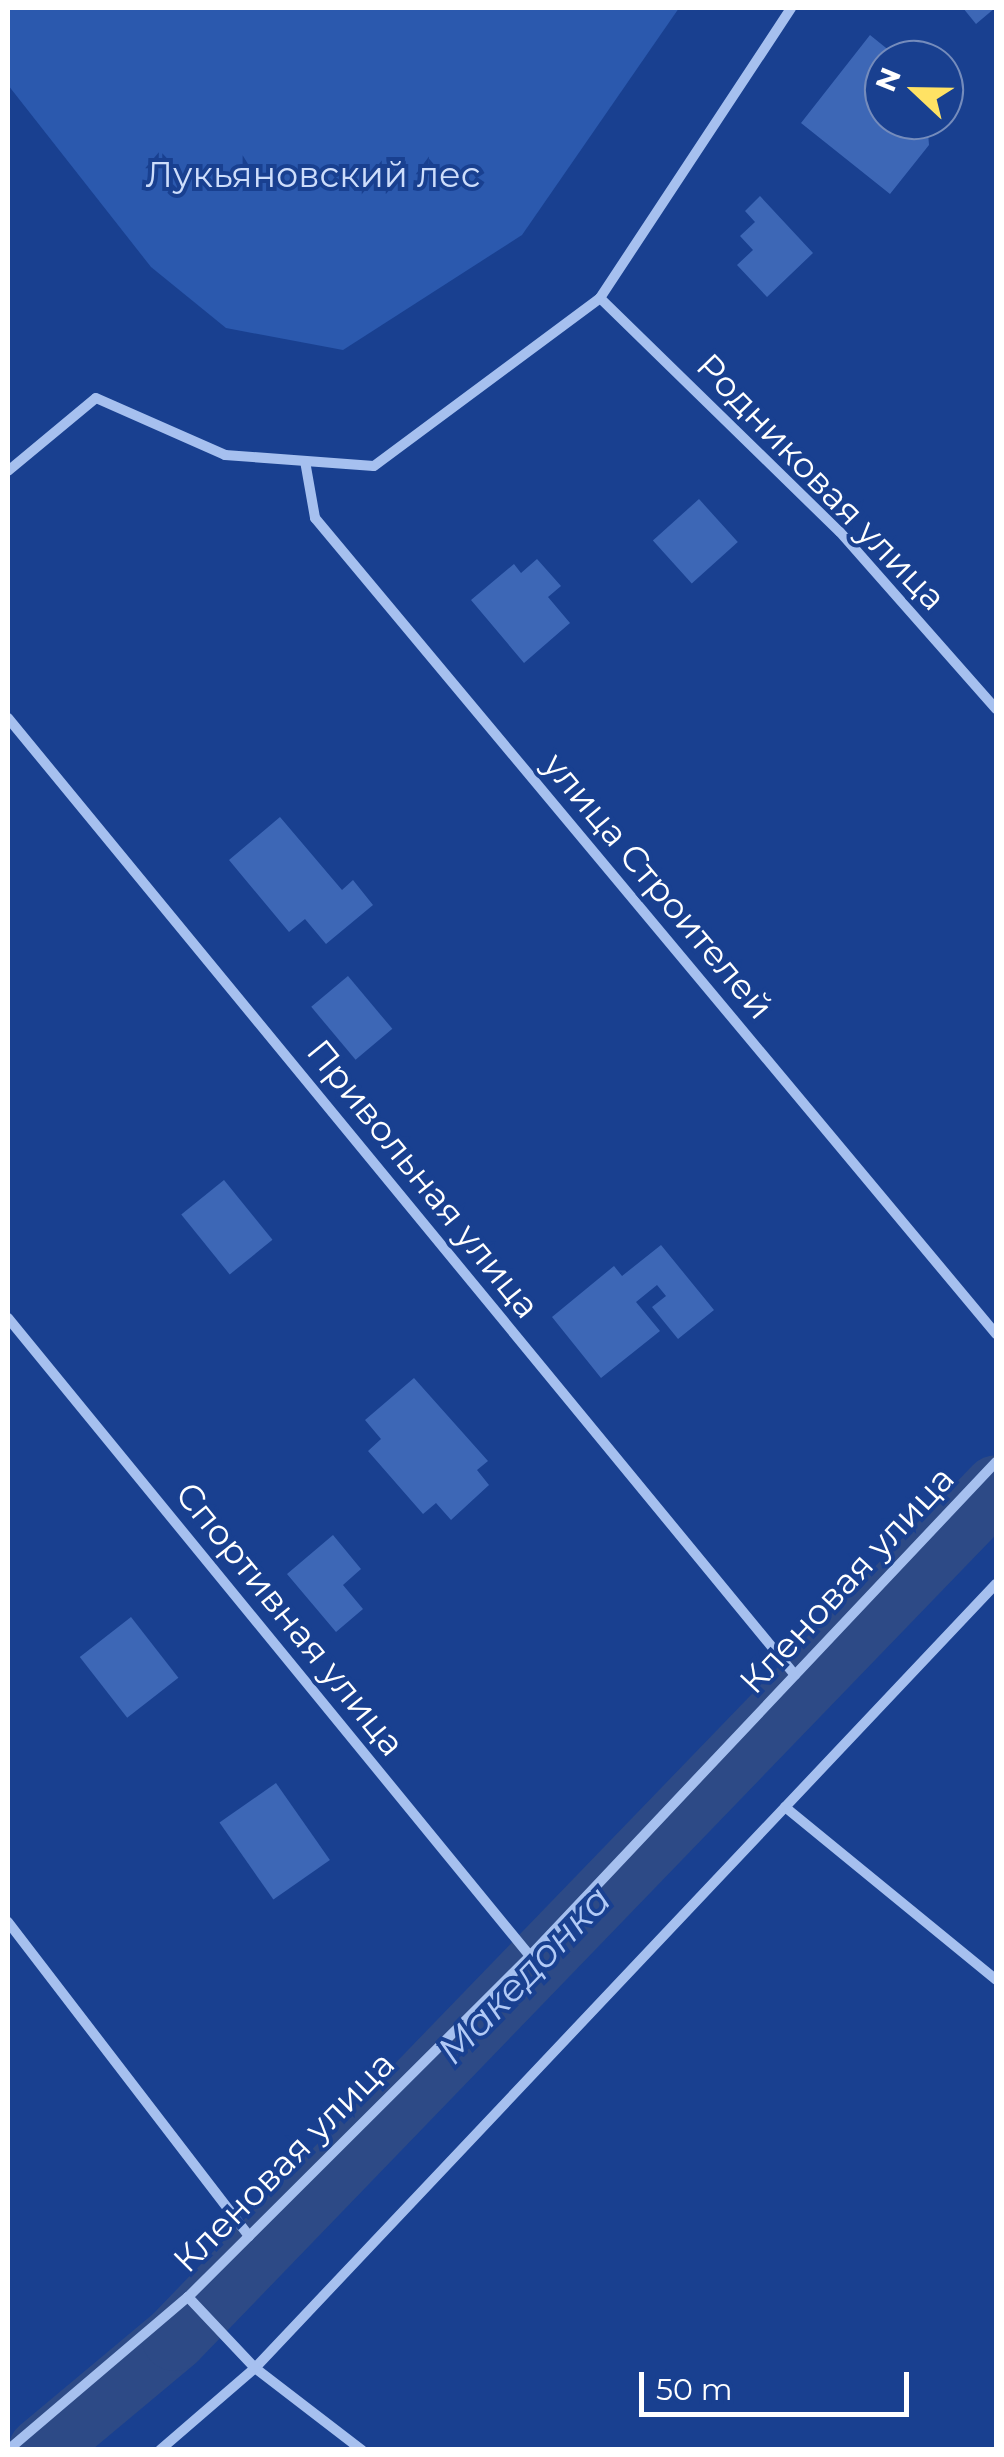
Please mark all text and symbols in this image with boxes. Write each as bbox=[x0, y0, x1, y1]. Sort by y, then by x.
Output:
north arrow bbox=[864, 40, 964, 140]
text: N bbox=[868, 63, 908, 96]
park label: Лукьяновский лес bbox=[146, 154, 480, 196]
street label: Родниковая улица bbox=[688, 345, 954, 619]
street label: улица Строителей bbox=[534, 744, 782, 1028]
street label: Привольная улица bbox=[298, 1031, 548, 1327]
street label: Кленовая улица bbox=[731, 1458, 963, 1702]
street label: Спортивная улица bbox=[167, 1474, 413, 1764]
water label: Македонка bbox=[428, 1877, 620, 2073]
street label: Кленовая улица bbox=[165, 2043, 403, 2281]
scale bar bbox=[644, 2352, 914, 2414]
text: 50 m bbox=[656, 2371, 733, 2408]

